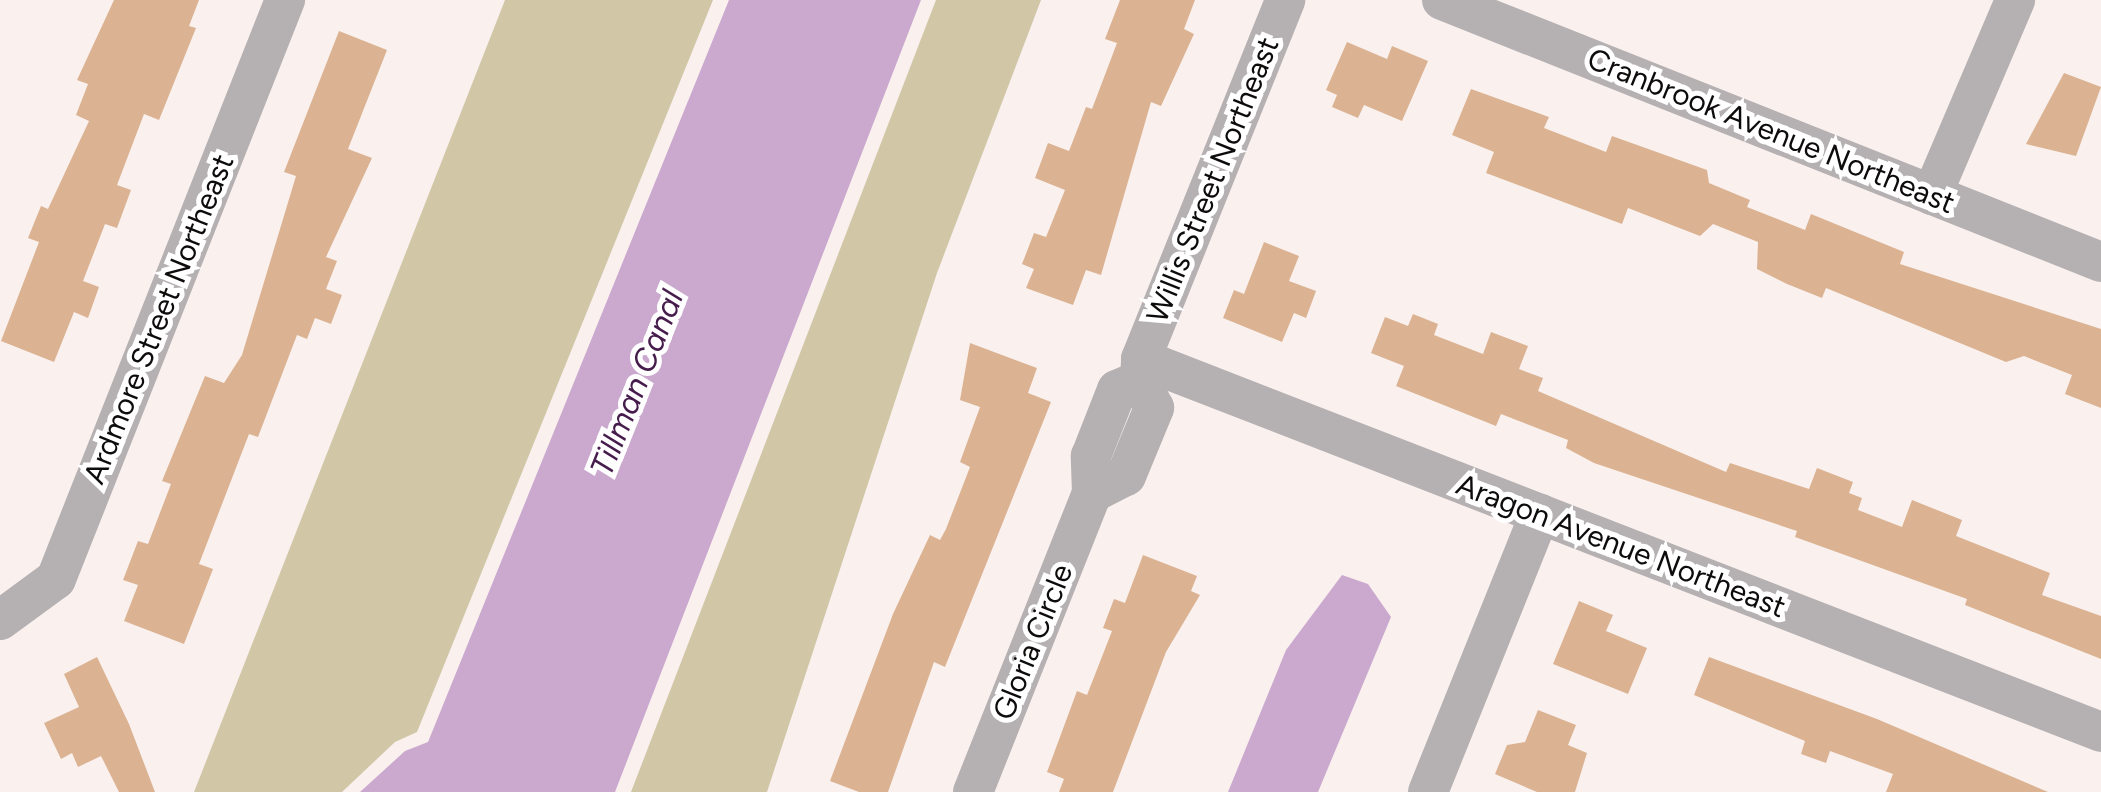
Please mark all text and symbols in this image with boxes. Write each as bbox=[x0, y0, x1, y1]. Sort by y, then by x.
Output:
street label: Willis Street Northeast bbox=[1139, 32, 1287, 328]
street label: Cranbrook Avenue Northeast bbox=[1582, 41, 1960, 221]
street label: Ardmore Street Northeast bbox=[76, 149, 242, 489]
water label: Tillman Canal bbox=[582, 285, 692, 481]
street label: Aragon Avenue Northeast bbox=[1451, 467, 1791, 625]
street label: Gloria Circle bbox=[985, 559, 1081, 725]

